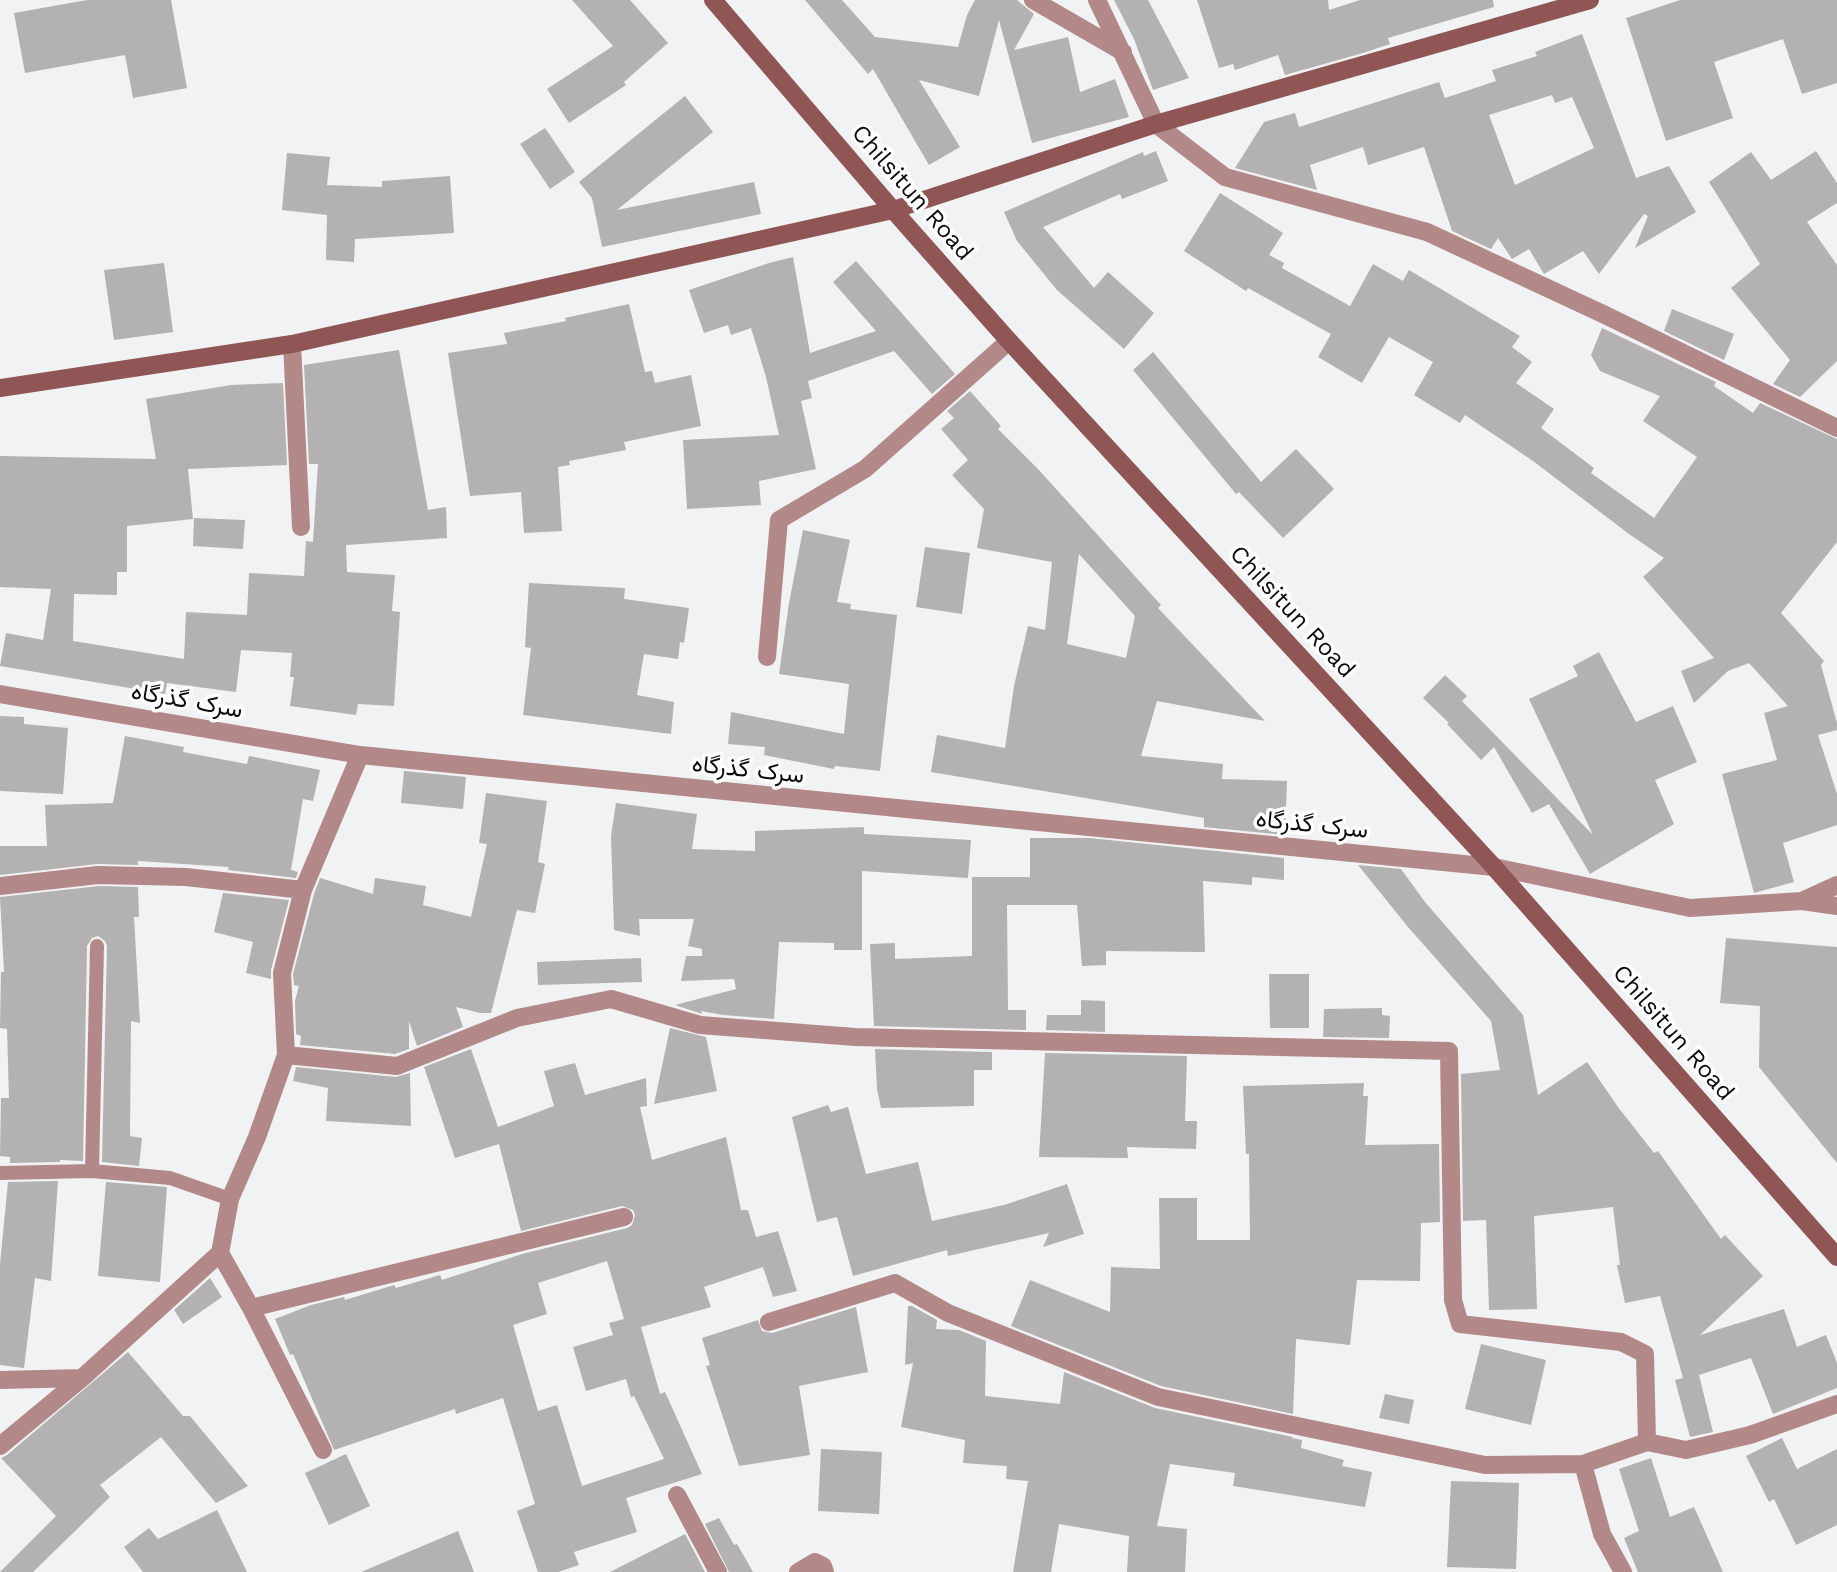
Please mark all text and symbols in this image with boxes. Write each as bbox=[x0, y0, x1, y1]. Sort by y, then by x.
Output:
street label: Chilsitun Road bbox=[845, 119, 979, 267]
street label: Chilsitun Road bbox=[1223, 540, 1361, 684]
street label: سرک گذرگاه bbox=[129, 677, 245, 725]
street label: سرک گذرگاه bbox=[690, 750, 806, 790]
street label: سرک گذرگاه bbox=[1254, 805, 1370, 845]
street label: Chilsitun Road bbox=[1606, 959, 1740, 1107]

